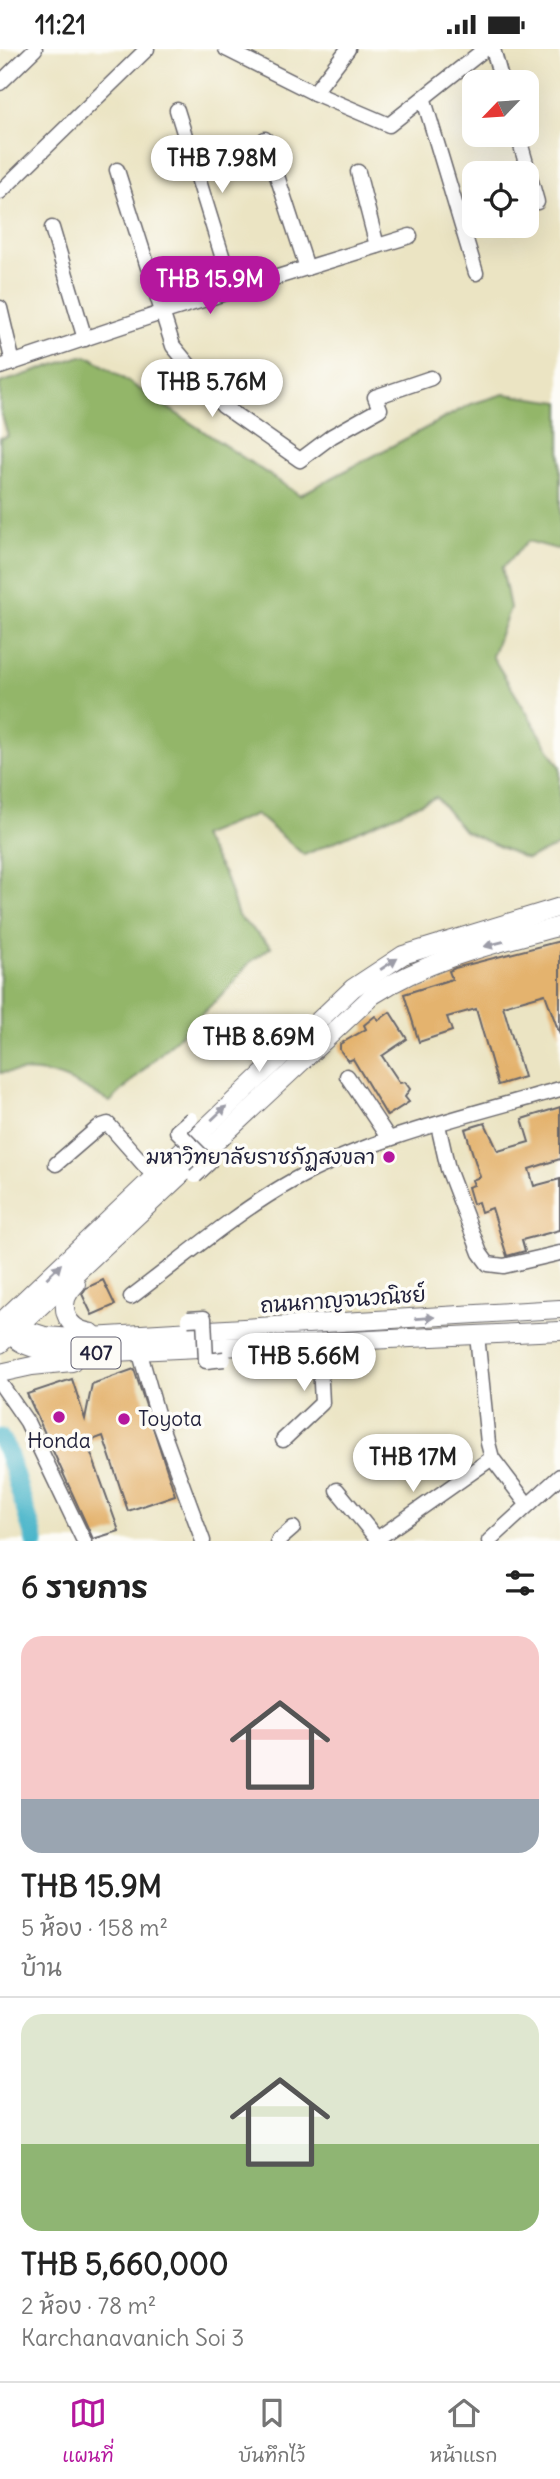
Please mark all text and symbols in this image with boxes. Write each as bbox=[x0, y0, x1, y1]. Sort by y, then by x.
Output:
text: 11:21 bbox=[35, 8, 86, 41]
north arrow bbox=[462, 70, 539, 147]
map controls bbox=[462, 70, 539, 238]
pin: THB 7.98M bbox=[142, 135, 302, 195]
text: THB 7.98M bbox=[167, 143, 277, 172]
button: locate bbox=[462, 161, 539, 238]
pin: THB 15.9M bbox=[130, 257, 290, 316]
text: THB 15.9M bbox=[156, 264, 264, 293]
pin: THB 5.76M bbox=[132, 359, 292, 419]
text: THB 5.76M bbox=[157, 367, 267, 396]
one-way arrow bbox=[483, 939, 505, 950]
one-way arrow bbox=[380, 958, 399, 971]
pin: THB 8.69M bbox=[179, 1014, 339, 1074]
text: THB 8.69M bbox=[203, 1022, 315, 1051]
one-way arrow bbox=[210, 1106, 227, 1122]
place label: มหาวิทยาลัยราชภัฏสงขลา bbox=[146, 1143, 375, 1171]
marker: มหาวิทยาลัยราชภัฏสงขลา bbox=[381, 1149, 397, 1165]
one-way arrow bbox=[45, 1263, 62, 1279]
street label: ถนนกาญจนวณิชย์ bbox=[259, 1280, 427, 1319]
one-way arrow bbox=[415, 1312, 437, 1323]
pin: THB 5.66M bbox=[224, 1333, 384, 1393]
road number: 407 bbox=[72, 1337, 120, 1369]
text: THB 5.66M bbox=[248, 1341, 360, 1370]
place label: Toyota bbox=[138, 1405, 202, 1432]
marker: Honda bbox=[51, 1409, 67, 1425]
marker: Toyota bbox=[116, 1411, 132, 1427]
place label: Honda bbox=[27, 1427, 91, 1454]
pin: THB 17M bbox=[348, 1435, 478, 1494]
text: THB 17M bbox=[369, 1442, 457, 1471]
icon: filters bbox=[501, 1564, 539, 1602]
text: 6 รายการ bbox=[21, 1568, 148, 1606]
icon: home bbox=[217, 1682, 343, 1808]
text: THB 15.9M bbox=[21, 1867, 162, 1905]
text: 5 ห้อง · 158 m² bbox=[21, 1913, 168, 1942]
text: บ้าน bbox=[21, 1953, 62, 1982]
icon: home bbox=[217, 2059, 343, 2185]
text: THB 5,660,000 bbox=[21, 2245, 228, 2283]
text: 2 ห้อง · 78 m² bbox=[21, 2291, 156, 2320]
text: Karchanavanich Soi 3 bbox=[21, 2323, 244, 2352]
tab: แผนที่ bbox=[62, 2394, 114, 2469]
tab: บันทึกไว้ bbox=[238, 2394, 305, 2469]
tab: หน้าแรก bbox=[430, 2394, 498, 2469]

